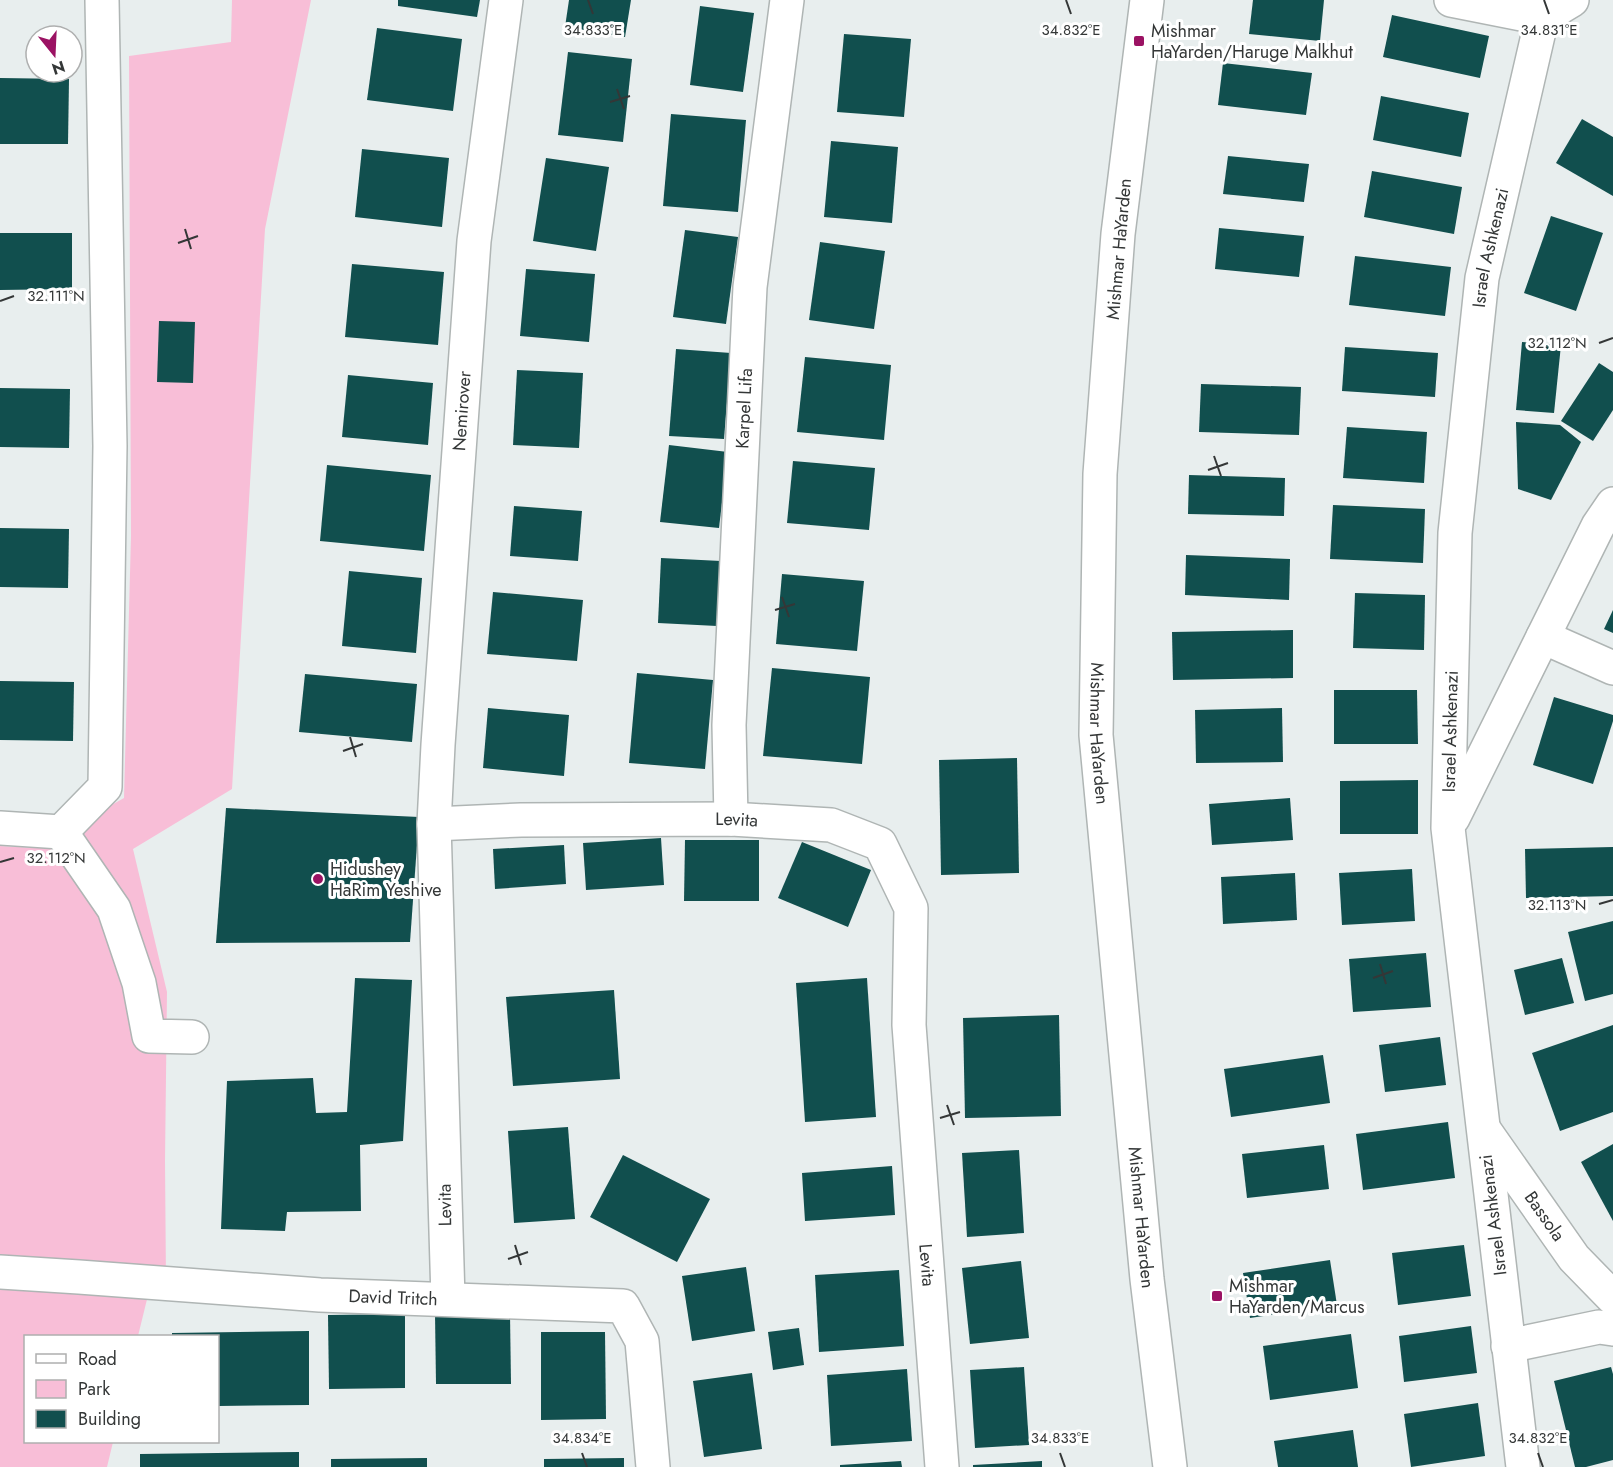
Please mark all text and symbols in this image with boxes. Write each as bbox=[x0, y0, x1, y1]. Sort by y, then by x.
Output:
place label: Mishmar HaYarden/Haruge Malkhut bbox=[1151, 18, 1353, 65]
text: 34.833°E bbox=[564, 19, 622, 41]
text: 34.832°E bbox=[1042, 19, 1100, 41]
text: 34.831°E bbox=[1521, 19, 1578, 41]
north arrow bbox=[24, 24, 84, 84]
marker: Mishmar HaYarden/Haruge Malkhut bbox=[1132, 34, 1146, 48]
text: N bbox=[49, 55, 68, 81]
street label: Mishmar HaYarden bbox=[1100, 177, 1138, 321]
street label: Israel Ashkenazi bbox=[1466, 185, 1515, 309]
text: 32.111°N bbox=[27, 285, 85, 307]
text: 32.112°N bbox=[1527, 332, 1587, 354]
street label: Karpel Lifa bbox=[729, 367, 759, 449]
street label: Nemirover bbox=[446, 369, 478, 452]
street label: Mishmar HaYarden bbox=[1083, 662, 1115, 806]
street label: Israel Ashkenazi bbox=[1436, 670, 1465, 793]
street label: Levita bbox=[715, 806, 759, 834]
text: 32.112°N bbox=[26, 847, 86, 869]
place label: Hidushey HaRim Yeshive bbox=[330, 856, 442, 903]
marker: Hidushey HaRim Yeshive bbox=[311, 872, 325, 886]
text: 32.113°N bbox=[1528, 894, 1586, 916]
street label: Mishmar HaYarden bbox=[1122, 1145, 1161, 1290]
street label: Israel Ashkenazi bbox=[1473, 1153, 1513, 1277]
street label: Levita bbox=[432, 1183, 458, 1227]
street label: Bassola bbox=[1518, 1186, 1571, 1247]
street label: Levita bbox=[912, 1243, 941, 1287]
place label: Mishmar HaYarden/Marcus bbox=[1229, 1273, 1365, 1320]
street label: David Tritch bbox=[348, 1283, 438, 1312]
marker: Mishmar HaYarden/Marcus bbox=[1210, 1289, 1224, 1303]
legend bbox=[24, 1335, 219, 1443]
text: Road bbox=[78, 1346, 117, 1372]
text: Park bbox=[78, 1376, 110, 1402]
text: Building bbox=[78, 1406, 141, 1432]
text: 34.834°E bbox=[553, 1427, 611, 1449]
text: 34.833°E bbox=[1031, 1427, 1089, 1449]
text: 34.832°E bbox=[1509, 1427, 1567, 1449]

